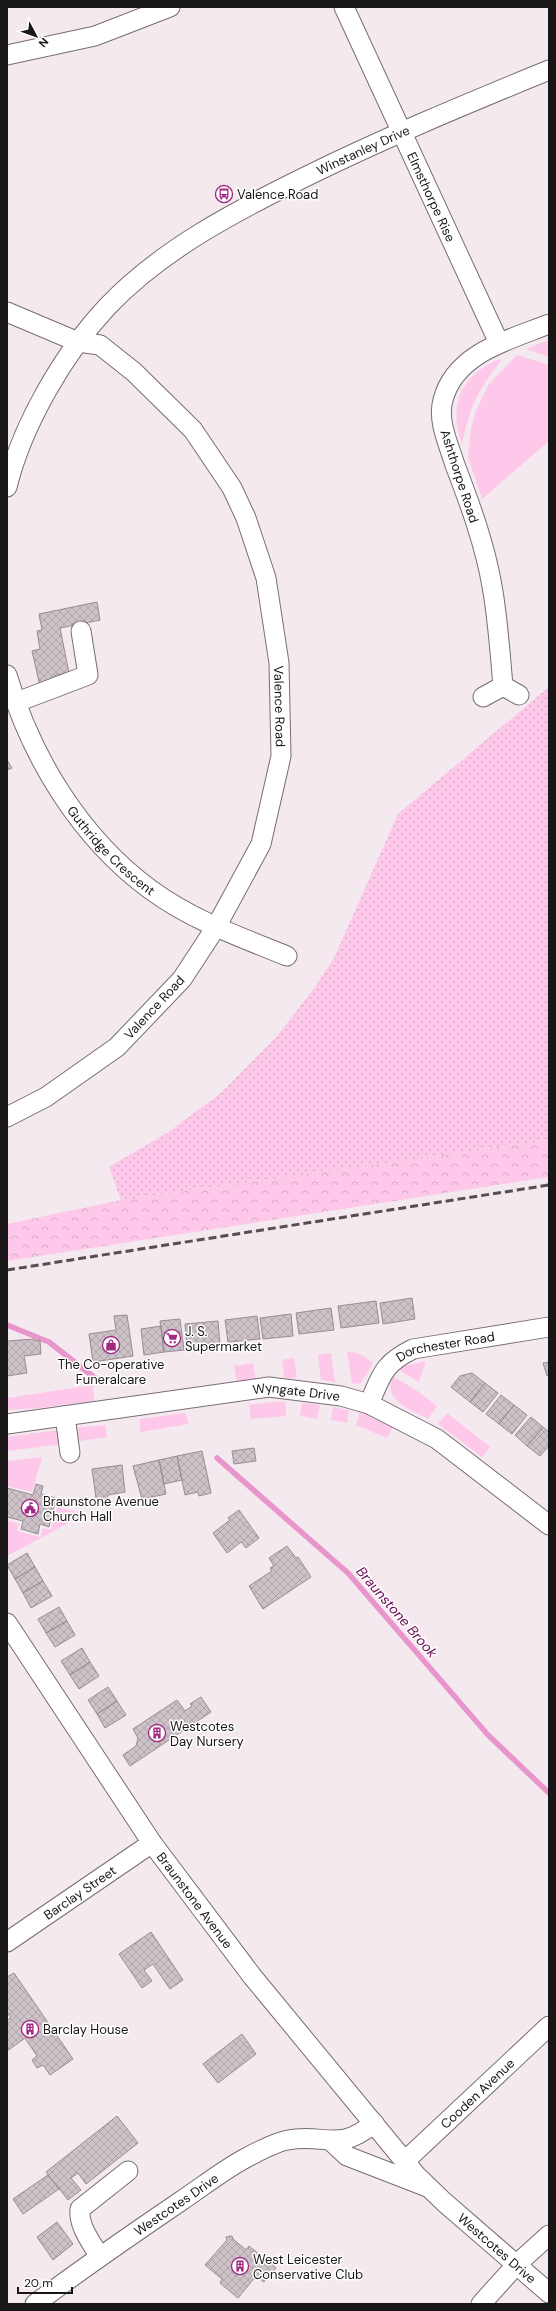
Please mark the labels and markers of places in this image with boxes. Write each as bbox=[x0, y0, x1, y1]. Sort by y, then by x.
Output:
bus stop icon: Valence Road bbox=[214, 184, 234, 204]
place label: Valence Road bbox=[237, 186, 318, 203]
place label: J. S. Supermarket bbox=[185, 1323, 262, 1355]
supermarket icon: J. S. Supermarket bbox=[162, 1328, 182, 1348]
shop icon: The Co-operative Funeralcare bbox=[101, 1335, 121, 1355]
place label: The Co-operative Funeralcare bbox=[58, 1356, 164, 1388]
place label: Braunstone Avenue Church Hall bbox=[43, 1493, 159, 1525]
public building icon: Braunstone Avenue Church Hall bbox=[20, 1498, 40, 1518]
place label: Westcotes Day Nursery bbox=[170, 1718, 244, 1750]
building icon: Westcotes Day Nursery bbox=[147, 1723, 167, 1743]
building icon: Barclay House bbox=[20, 2019, 40, 2039]
place label: Barclay House bbox=[43, 2021, 128, 2038]
place label: West Leicester Conservative Club bbox=[253, 2251, 363, 2283]
building icon: West Leicester Conservative Club bbox=[230, 2256, 250, 2276]

